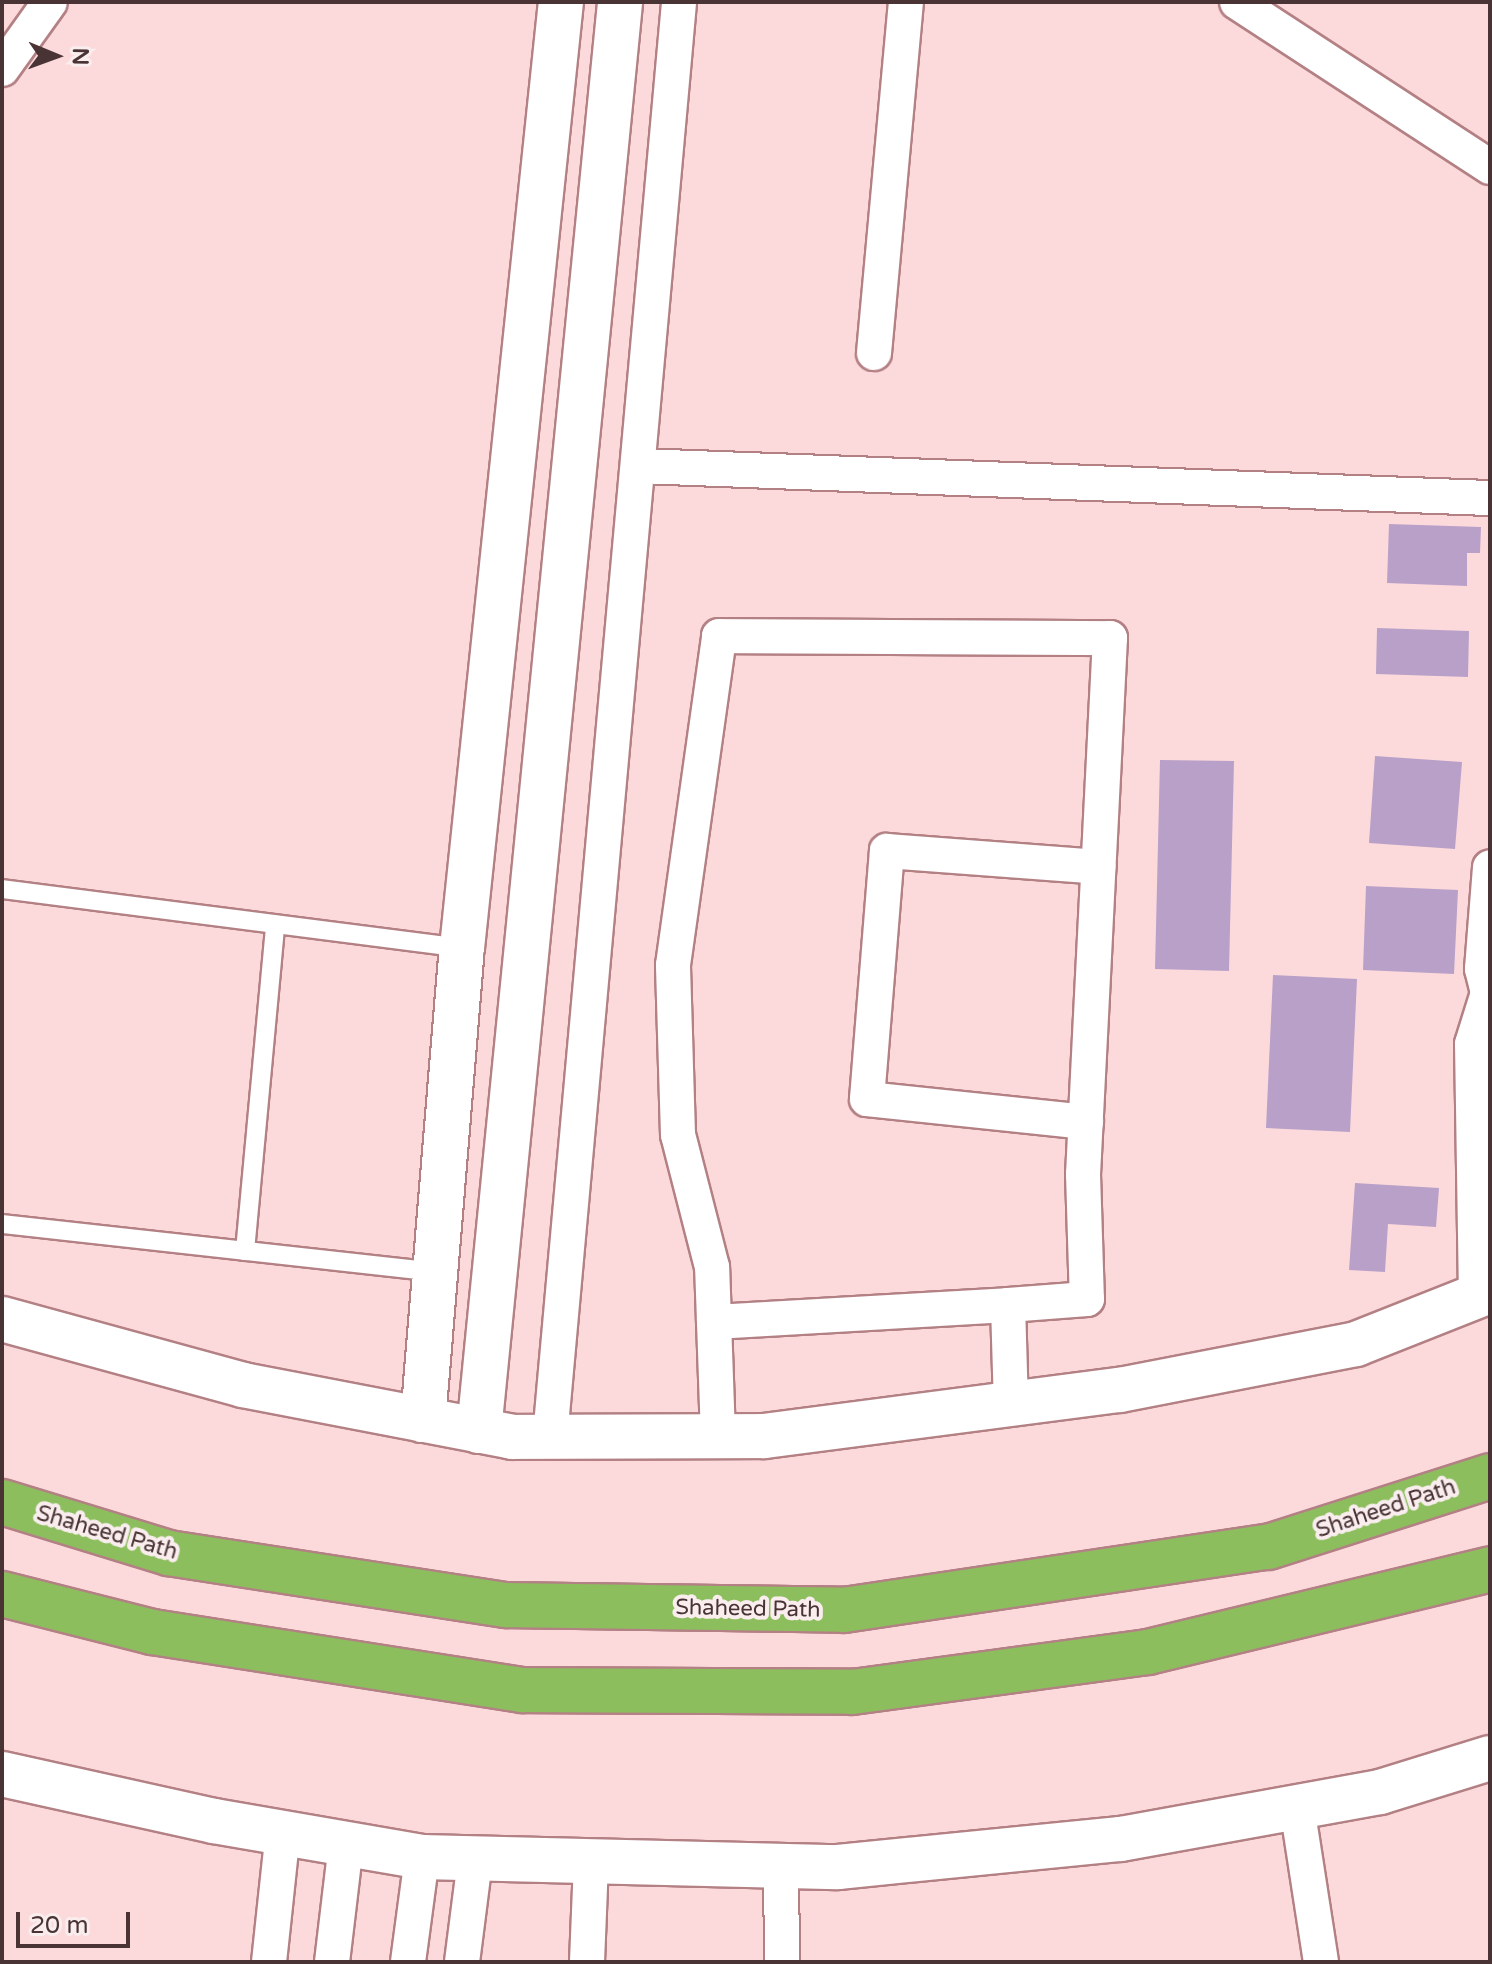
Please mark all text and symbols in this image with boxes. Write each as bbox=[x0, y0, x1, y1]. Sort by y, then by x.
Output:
north arrow bbox=[16, 16, 96, 96]
text: N bbox=[67, 47, 93, 65]
street label: Shaheed Path bbox=[1313, 1474, 1459, 1544]
street label: Shaheed Path bbox=[34, 1500, 180, 1566]
street label: Shaheed Path bbox=[675, 1595, 821, 1623]
scale bar bbox=[20, 1896, 134, 1946]
text: 20 m bbox=[30, 1911, 88, 1940]

